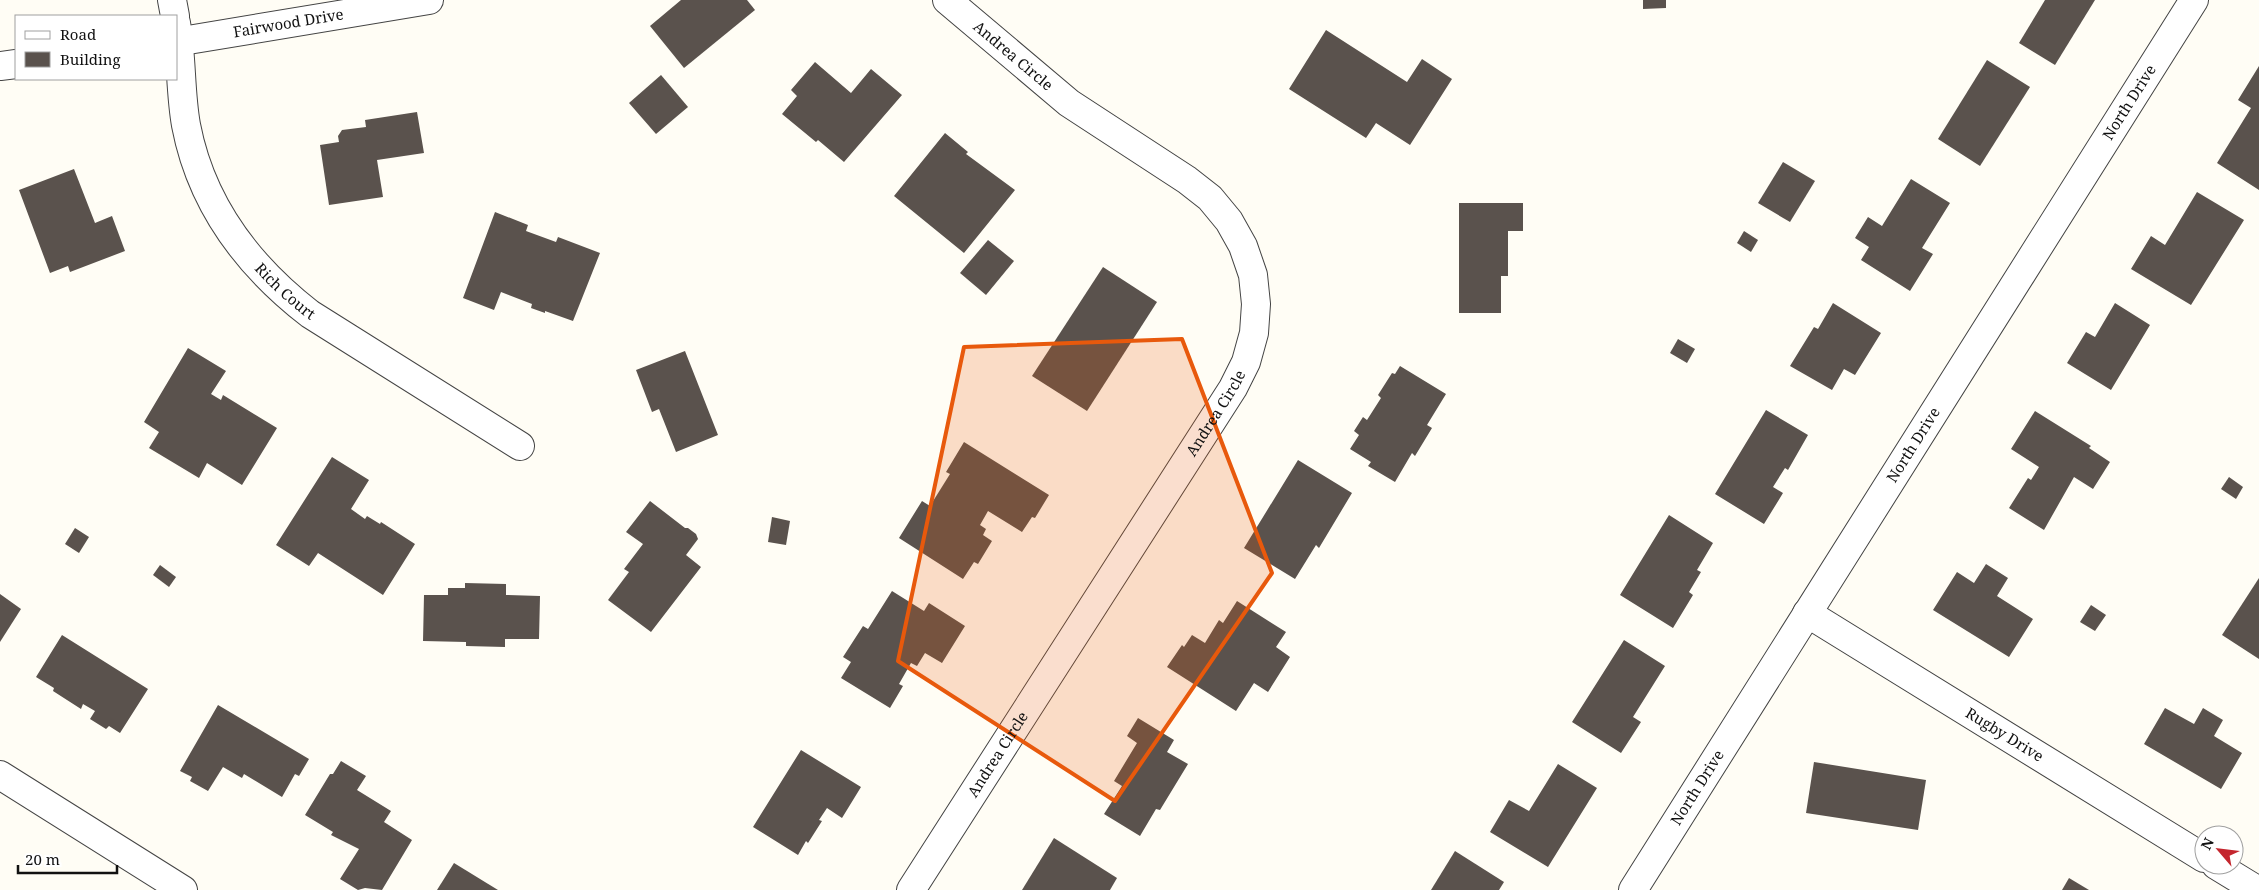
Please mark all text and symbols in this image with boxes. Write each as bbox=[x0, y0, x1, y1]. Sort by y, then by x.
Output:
street label: Fairwood Drive bbox=[232, 3, 345, 41]
legend bbox=[15, 15, 178, 80]
street label: Andrea Circle bbox=[970, 16, 1058, 94]
text: Road bbox=[60, 24, 96, 44]
text: Building bbox=[60, 49, 121, 69]
street label: North Drive bbox=[2097, 60, 2160, 143]
street label: Rich Court bbox=[251, 258, 319, 324]
street label: Andrea Circle bbox=[1181, 366, 1249, 460]
street label: North Drive bbox=[1881, 403, 1944, 486]
street label: Rugby Drive bbox=[1962, 702, 2048, 766]
street label: Andrea Circle bbox=[962, 707, 1032, 801]
street label: North Drive bbox=[1665, 746, 1728, 829]
north arrow bbox=[2194, 825, 2244, 875]
text: N bbox=[2196, 834, 2218, 853]
scale bar bbox=[18, 842, 116, 874]
text: 20 m bbox=[25, 849, 60, 869]

